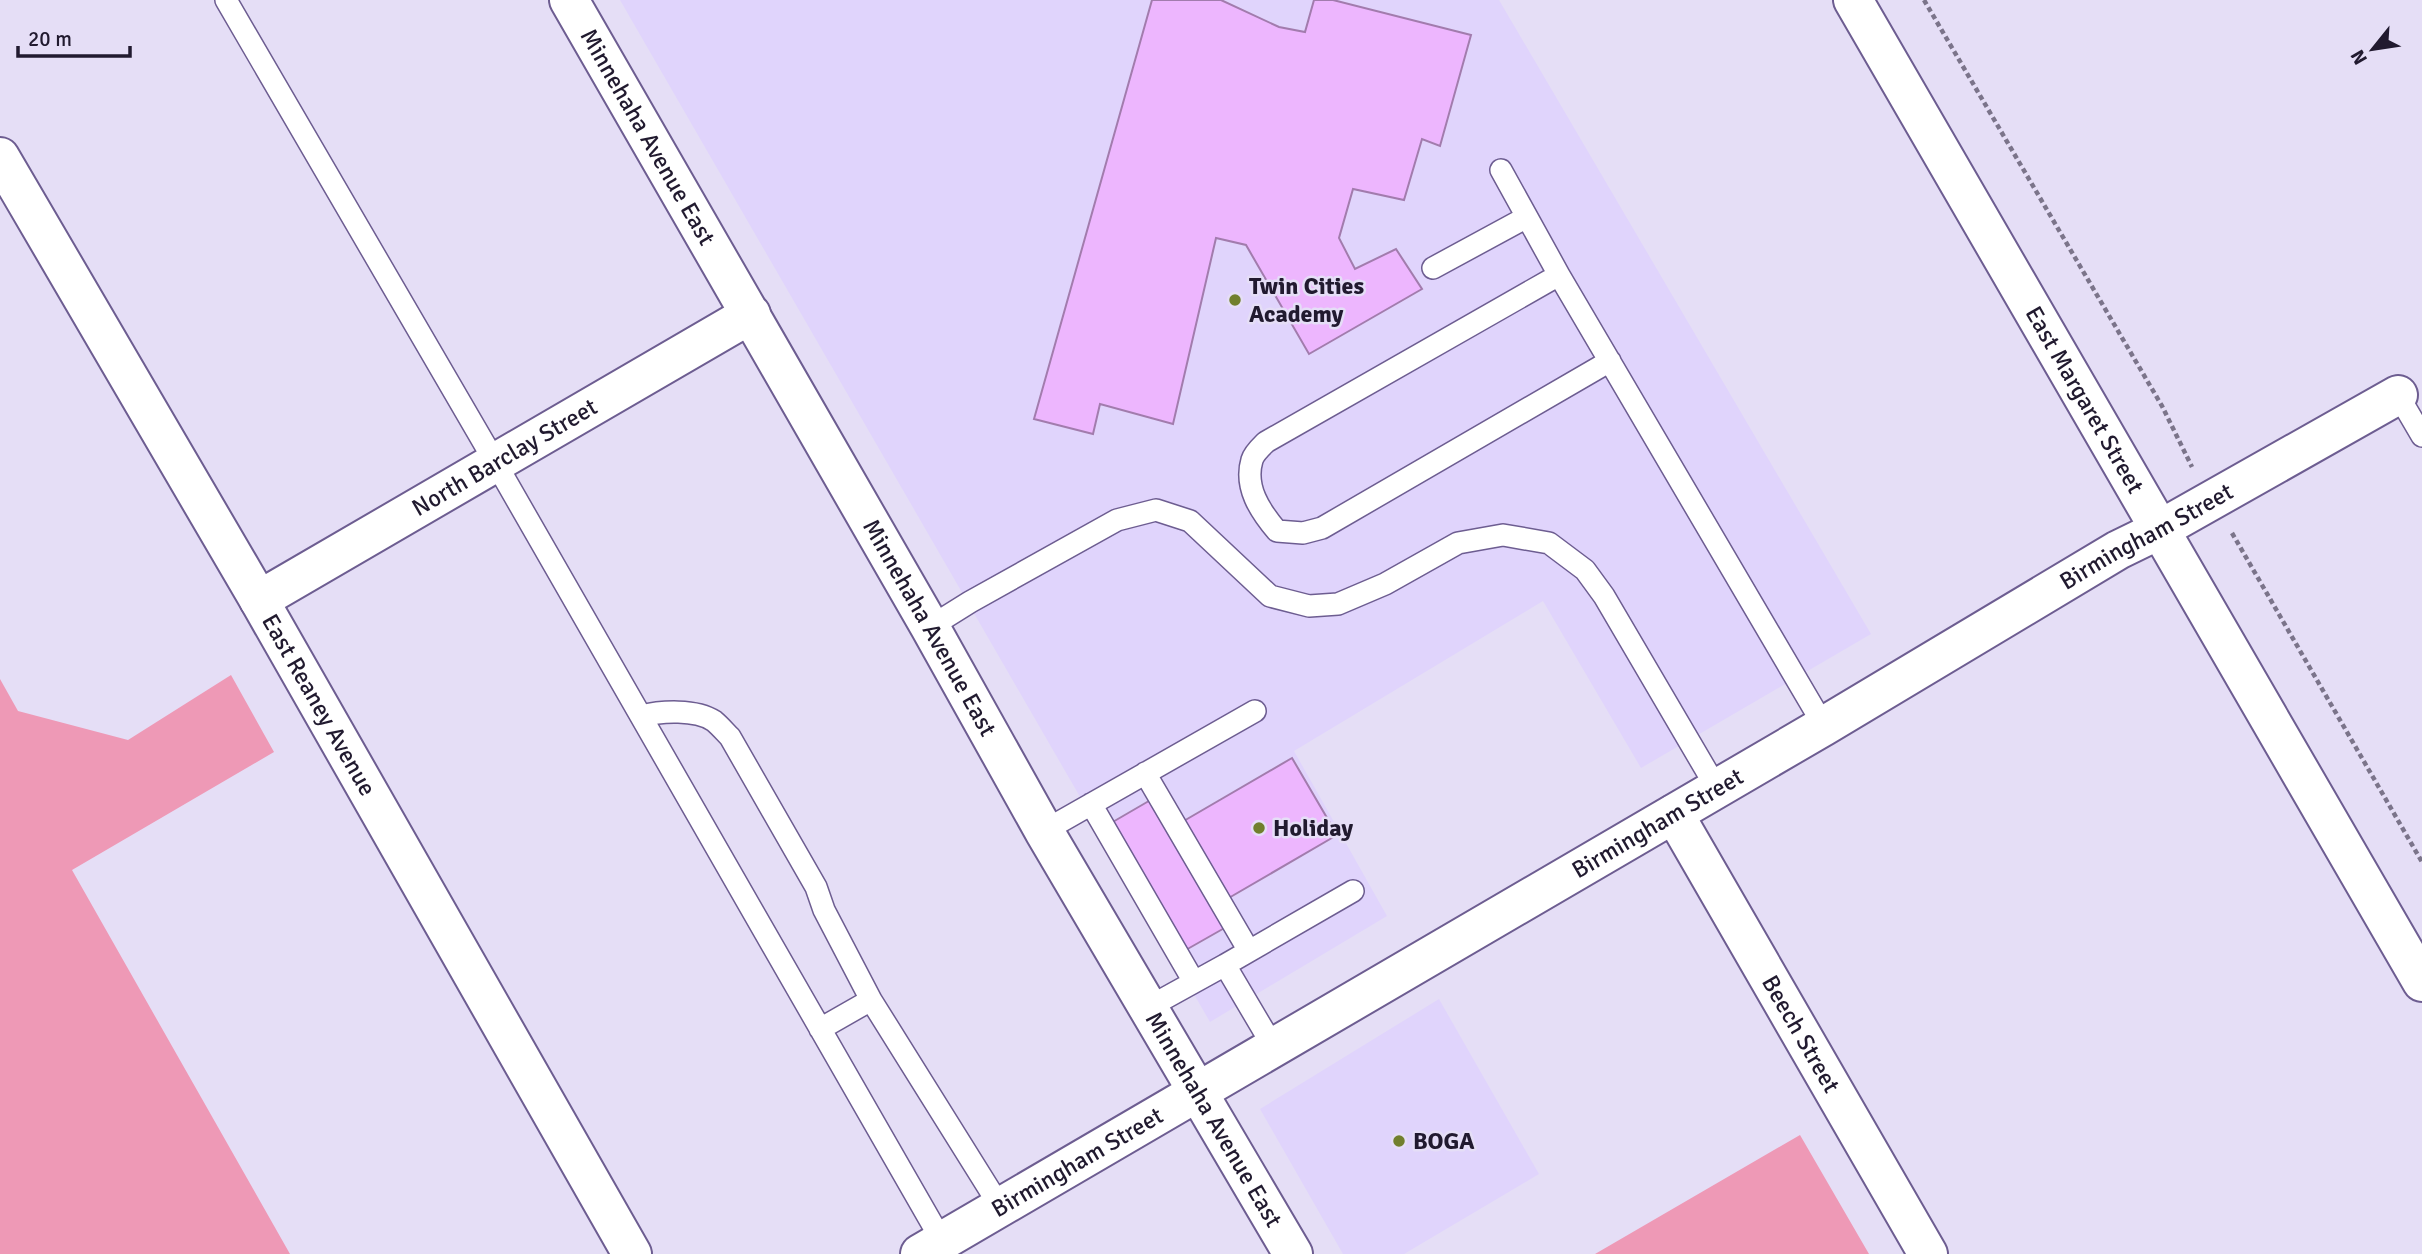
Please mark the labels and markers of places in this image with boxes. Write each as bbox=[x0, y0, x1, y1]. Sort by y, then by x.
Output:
place label: Twin Cities Academy bbox=[1249, 271, 1365, 329]
marker: Twin Cities Academy bbox=[1227, 292, 1243, 308]
place label: Holiday bbox=[1273, 813, 1353, 843]
marker: Holiday bbox=[1251, 820, 1267, 836]
place label: BOGA bbox=[1413, 1126, 1475, 1156]
marker: BOGA bbox=[1391, 1133, 1407, 1149]

